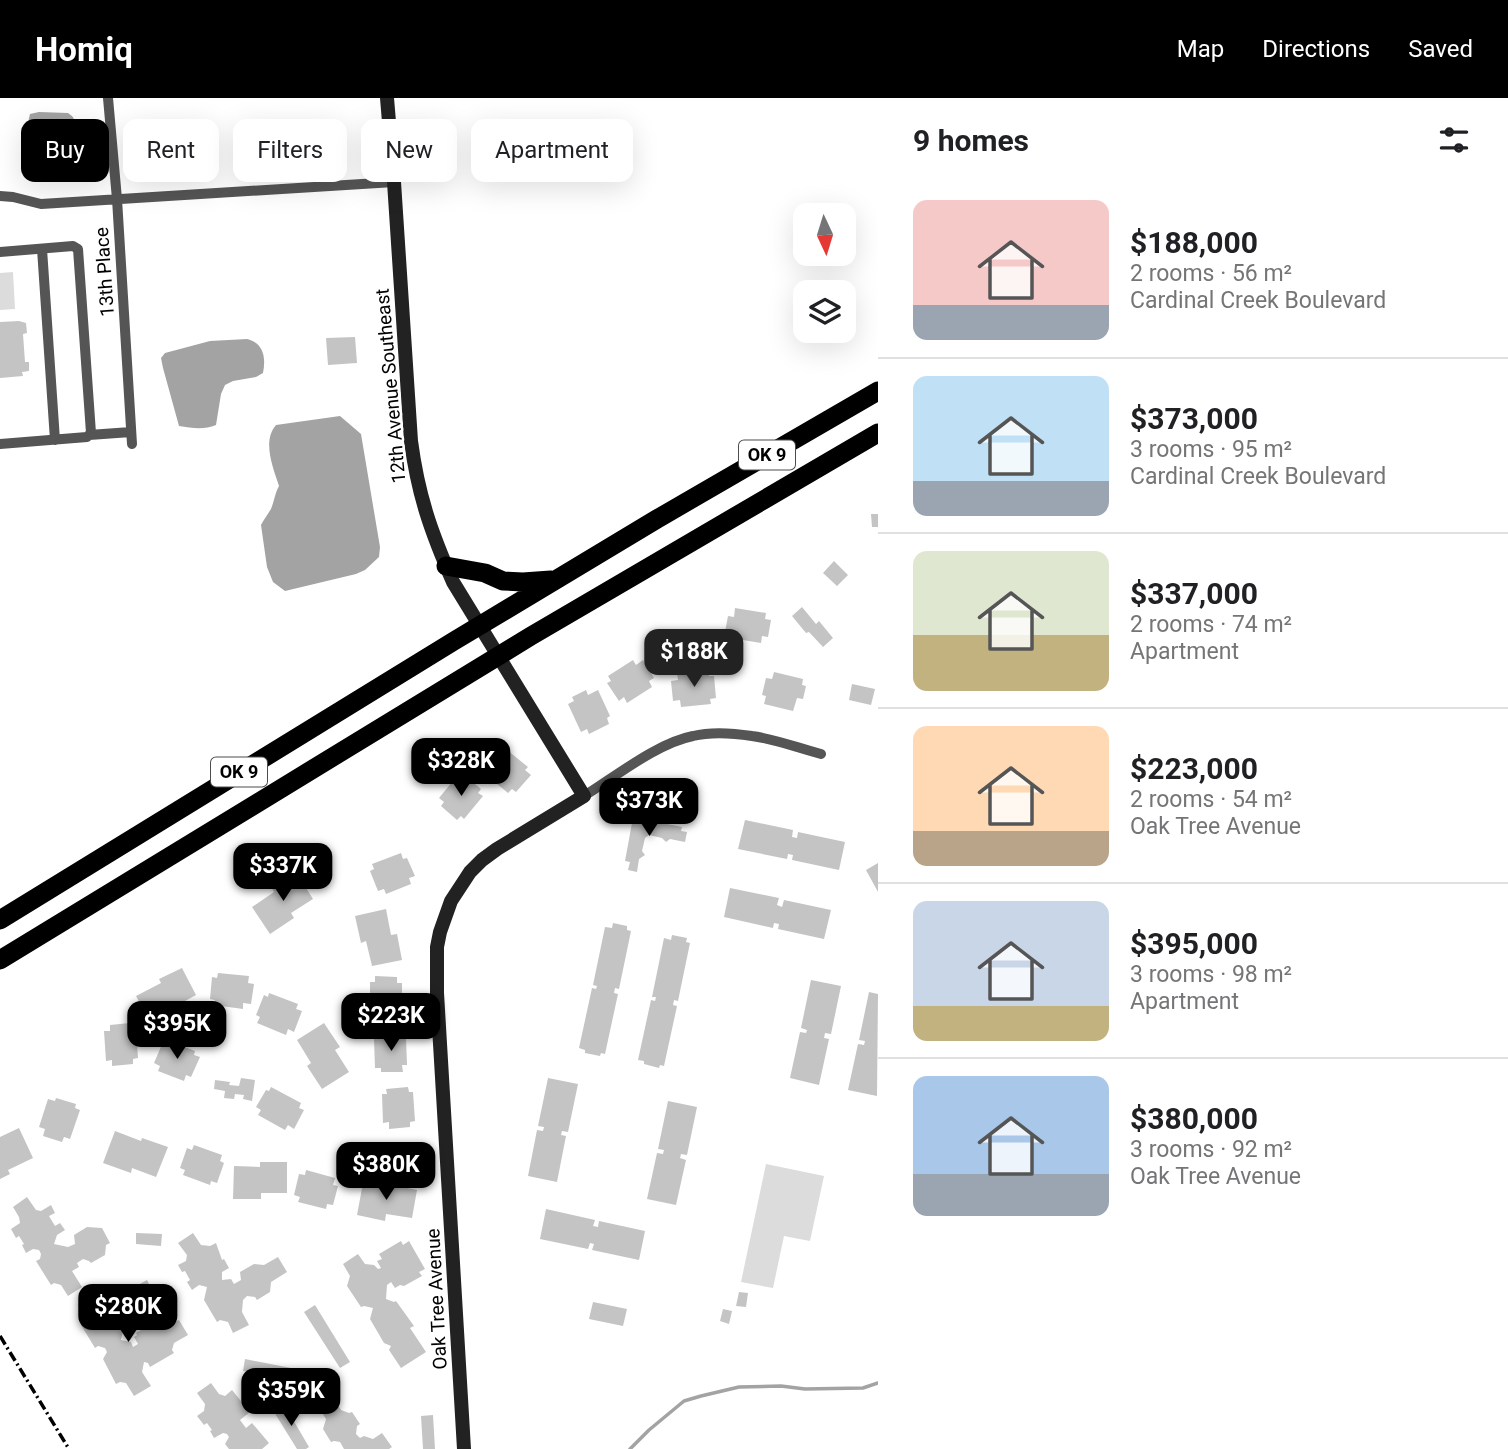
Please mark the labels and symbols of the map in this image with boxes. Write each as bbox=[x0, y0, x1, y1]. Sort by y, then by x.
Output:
north arrow bbox=[793, 203, 856, 266]
street label: 13th Place bbox=[90, 226, 119, 318]
street label: 12th Avenue Southeast bbox=[371, 288, 410, 484]
road number: OK 9 bbox=[739, 440, 795, 470]
pin: $188K bbox=[645, 630, 743, 689]
pin: $328K bbox=[412, 738, 510, 798]
road number: OK 9 bbox=[211, 758, 267, 786]
pin: $373K bbox=[600, 778, 698, 838]
pin: $337K bbox=[234, 844, 332, 903]
pin: $223K bbox=[342, 993, 440, 1053]
pin: $395K bbox=[128, 1002, 226, 1061]
pin: $380K bbox=[337, 1142, 435, 1202]
street label: Oak Tree Avenue bbox=[421, 1228, 452, 1370]
pin: $280K bbox=[79, 1284, 177, 1344]
pin: $359K bbox=[242, 1368, 340, 1428]

